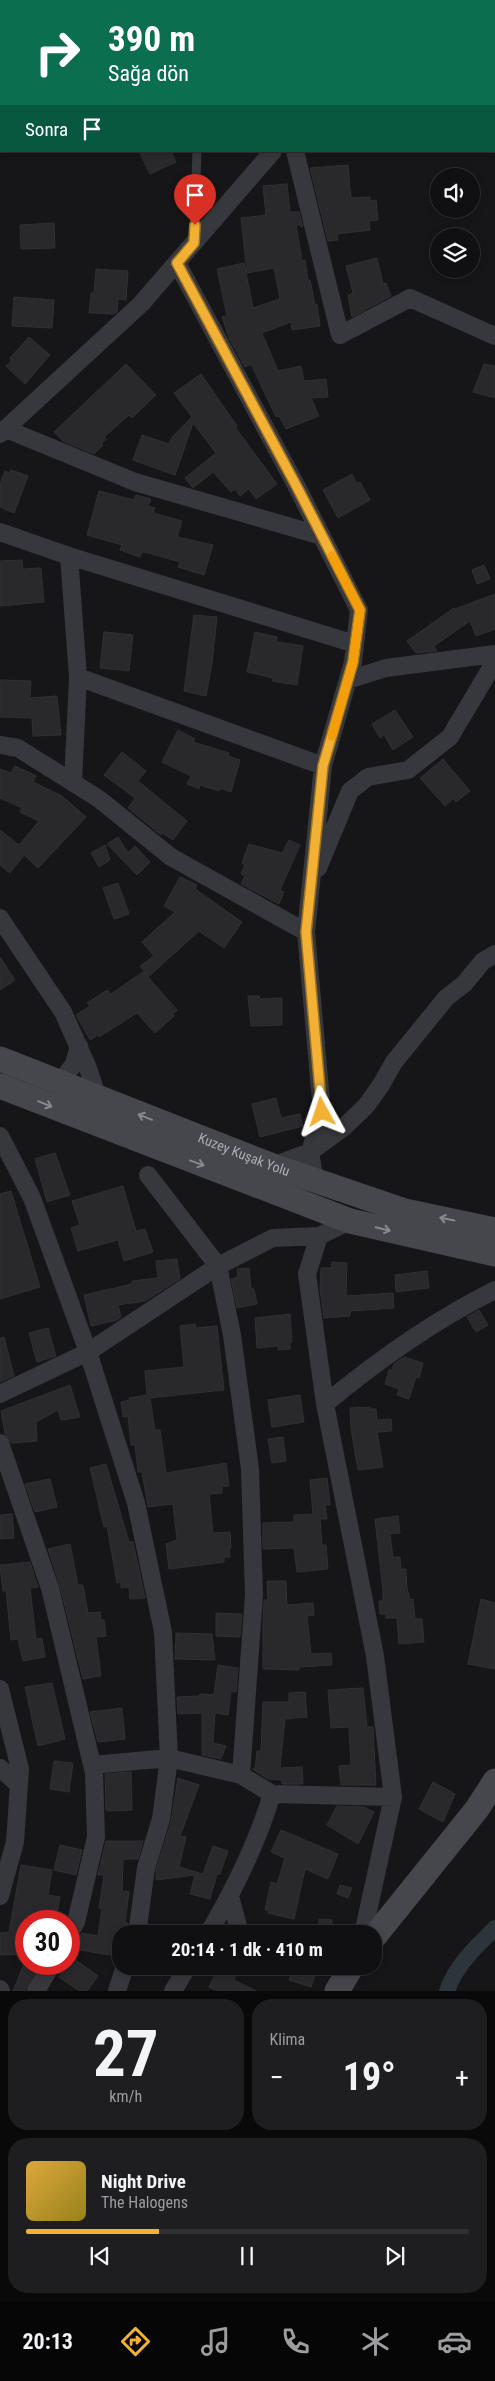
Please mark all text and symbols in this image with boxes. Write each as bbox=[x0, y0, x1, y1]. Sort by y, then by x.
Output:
text: 390 m bbox=[108, 19, 195, 60]
icon: right bbox=[25, 20, 90, 85]
text: Sağa dön bbox=[108, 61, 189, 86]
icon: arrive bbox=[78, 115, 106, 143]
text: Sonra bbox=[25, 118, 68, 141]
map controls bbox=[430, 168, 480, 278]
button: sound bbox=[430, 168, 480, 218]
pin bbox=[174, 174, 216, 225]
icon: arrive bbox=[181, 181, 209, 209]
button: layers bbox=[430, 228, 480, 278]
position arrow bbox=[295, 1085, 347, 1137]
one-way arrow bbox=[37, 1100, 52, 1109]
one-way arrow bbox=[137, 1112, 153, 1121]
street label: Kuzey Kuşak Yolu bbox=[196, 1130, 292, 1179]
one-way arrow bbox=[189, 1159, 204, 1168]
one-way arrow bbox=[440, 1214, 456, 1224]
one-way arrow bbox=[374, 1225, 390, 1234]
speed limit sign: 30 bbox=[15, 1910, 80, 1975]
text: 20:14 · 1 dk · 410 m bbox=[171, 1938, 323, 1961]
text: 27 bbox=[93, 2016, 159, 2092]
text: Klima bbox=[270, 2030, 305, 2049]
text: 19° bbox=[343, 2055, 396, 2099]
text: − bbox=[270, 2061, 284, 2094]
text: + bbox=[455, 2061, 469, 2094]
text: km/h bbox=[109, 2087, 142, 2106]
text: Night Drive bbox=[101, 2170, 186, 2193]
text: The Halogens bbox=[101, 2193, 188, 2212]
icon: previous bbox=[86, 2242, 114, 2270]
icon: pause bbox=[233, 2242, 261, 2270]
icon: next bbox=[381, 2242, 409, 2270]
icon: directions bbox=[118, 2324, 153, 2359]
icon: music bbox=[198, 2324, 233, 2359]
icon: phone bbox=[278, 2324, 313, 2359]
icon: climate bbox=[358, 2324, 393, 2359]
icon: car bbox=[437, 2324, 472, 2359]
text: 20:13 bbox=[22, 2329, 73, 2354]

